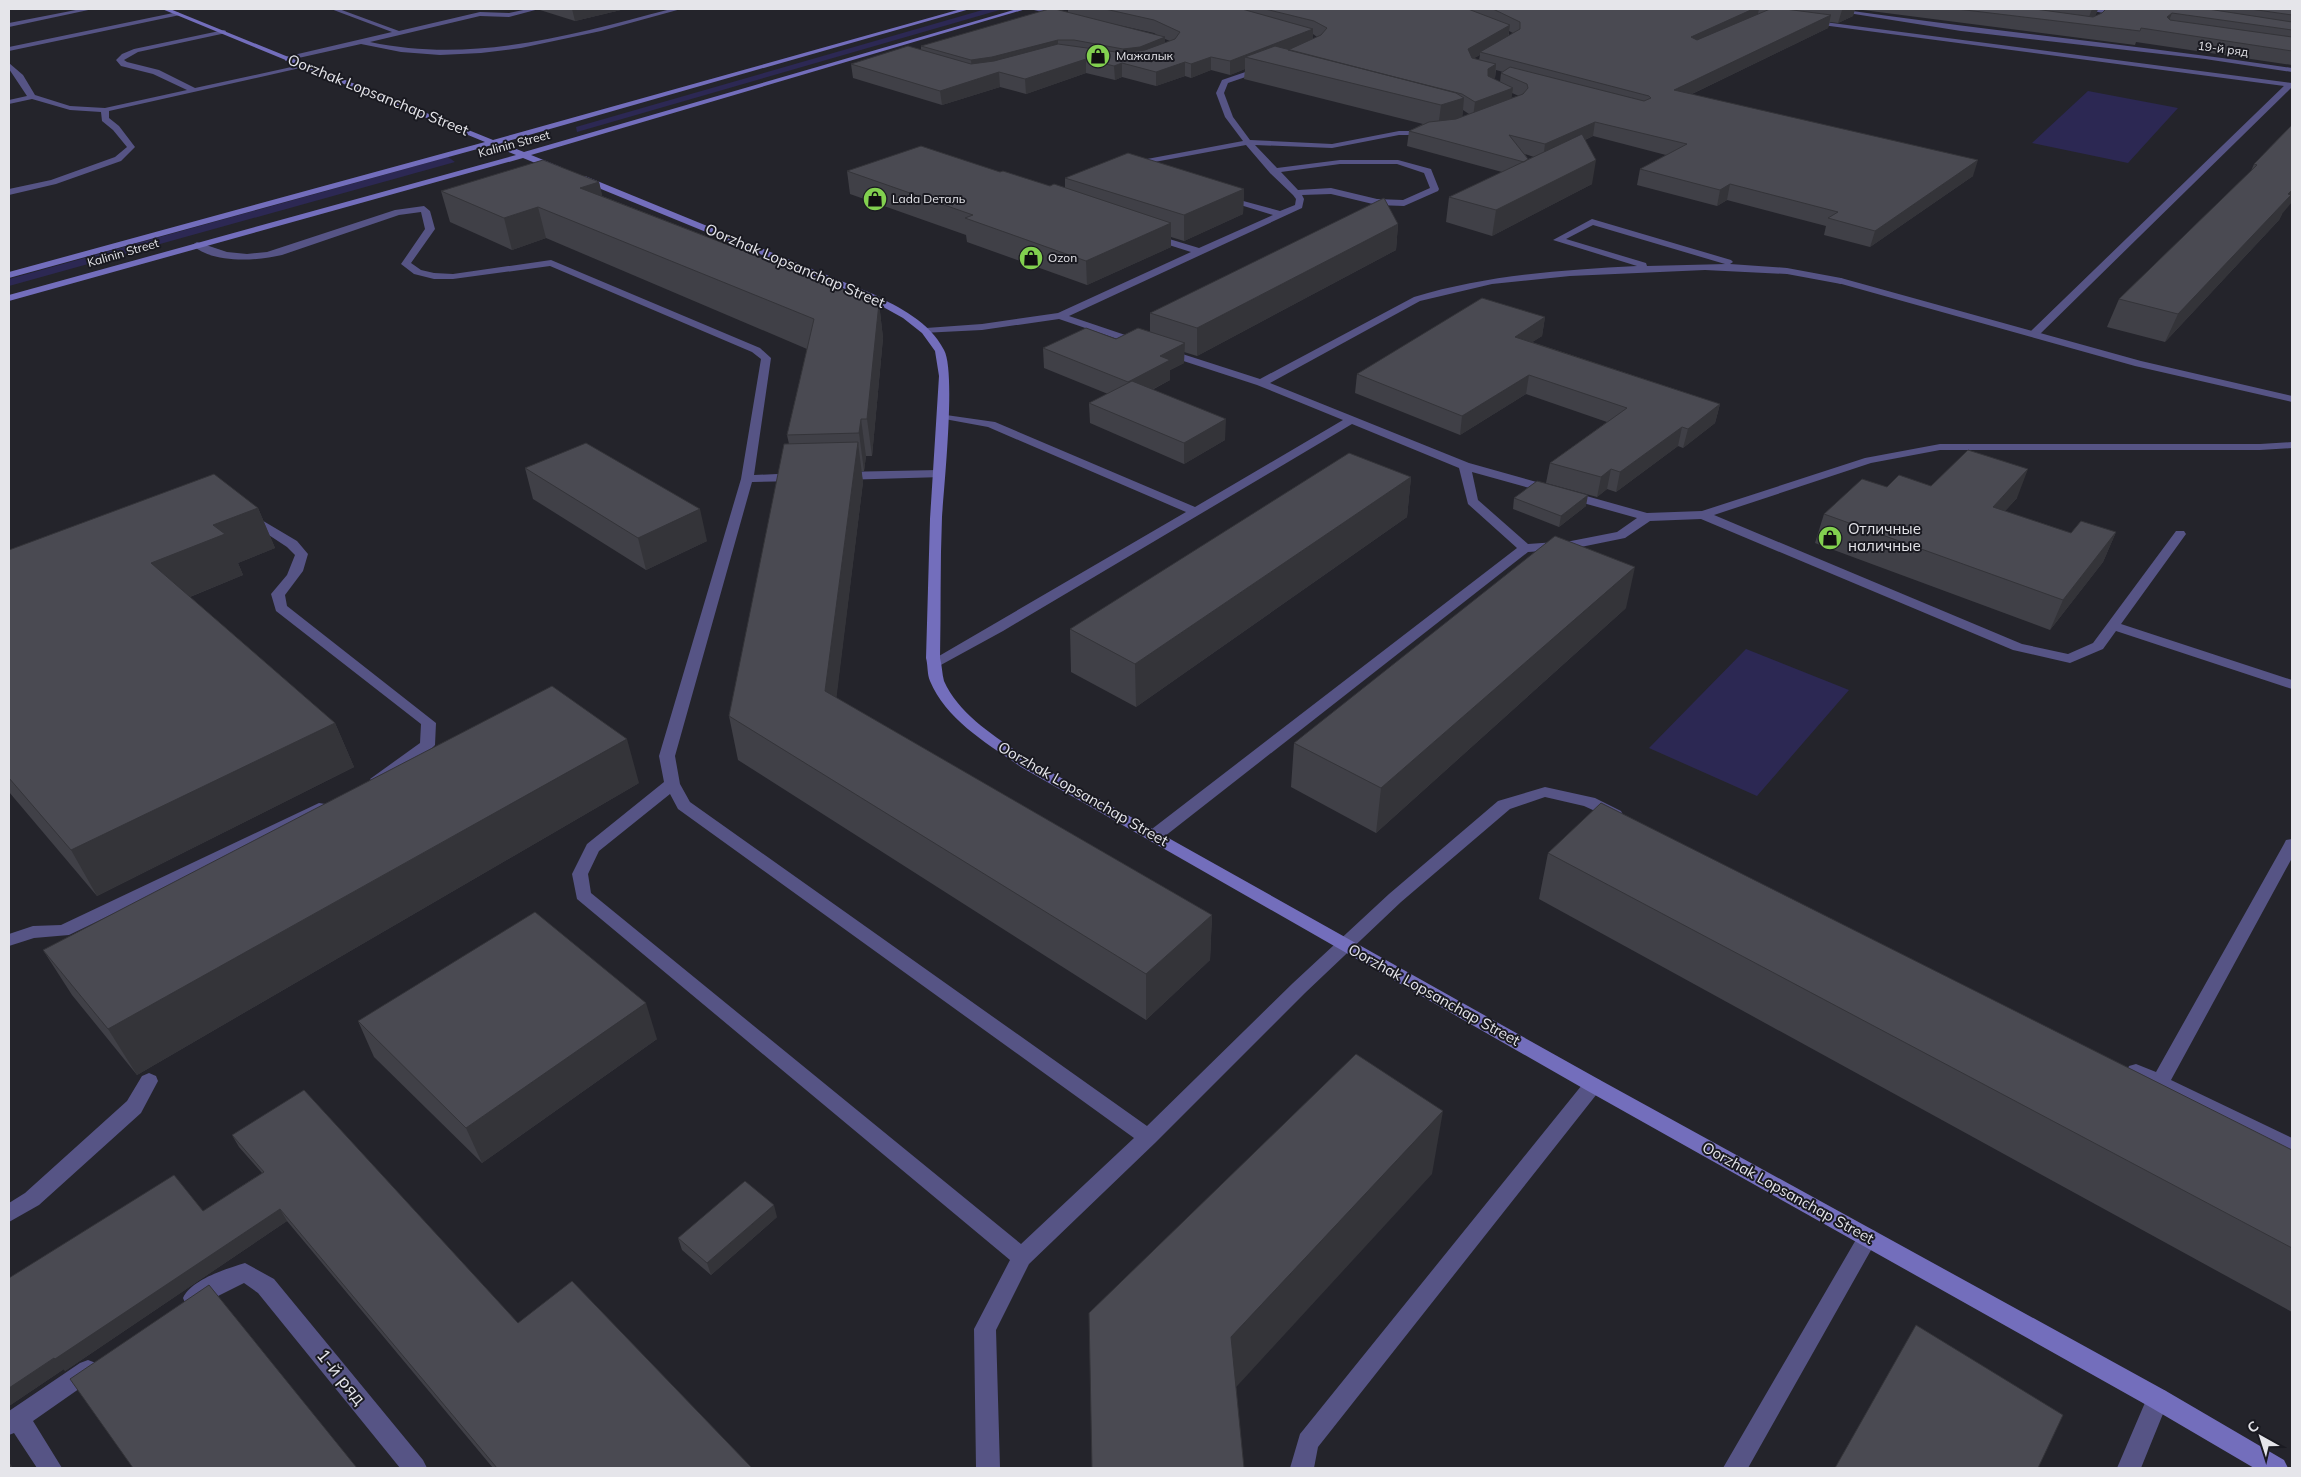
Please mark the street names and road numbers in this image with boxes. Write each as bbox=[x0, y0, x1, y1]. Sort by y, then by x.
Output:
street label: 19-й ряд bbox=[2197, 38, 2249, 59]
street label: Oorzhak Lopsanchap Street bbox=[285, 50, 471, 140]
street label: Kalinin Street bbox=[476, 127, 551, 160]
street label: Oorzhak Lopsanchap Street bbox=[702, 219, 888, 312]
street label: Kalinin Street bbox=[85, 235, 160, 270]
street label: Oorzhak Lopsanchap Street bbox=[995, 737, 1172, 850]
street label: Oorzhak Lopsanchap Street bbox=[1345, 939, 1523, 1050]
street label: Oorzhak Lopsanchap Street bbox=[1699, 1137, 1877, 1248]
street label: 1-й ряд bbox=[312, 1344, 371, 1410]

